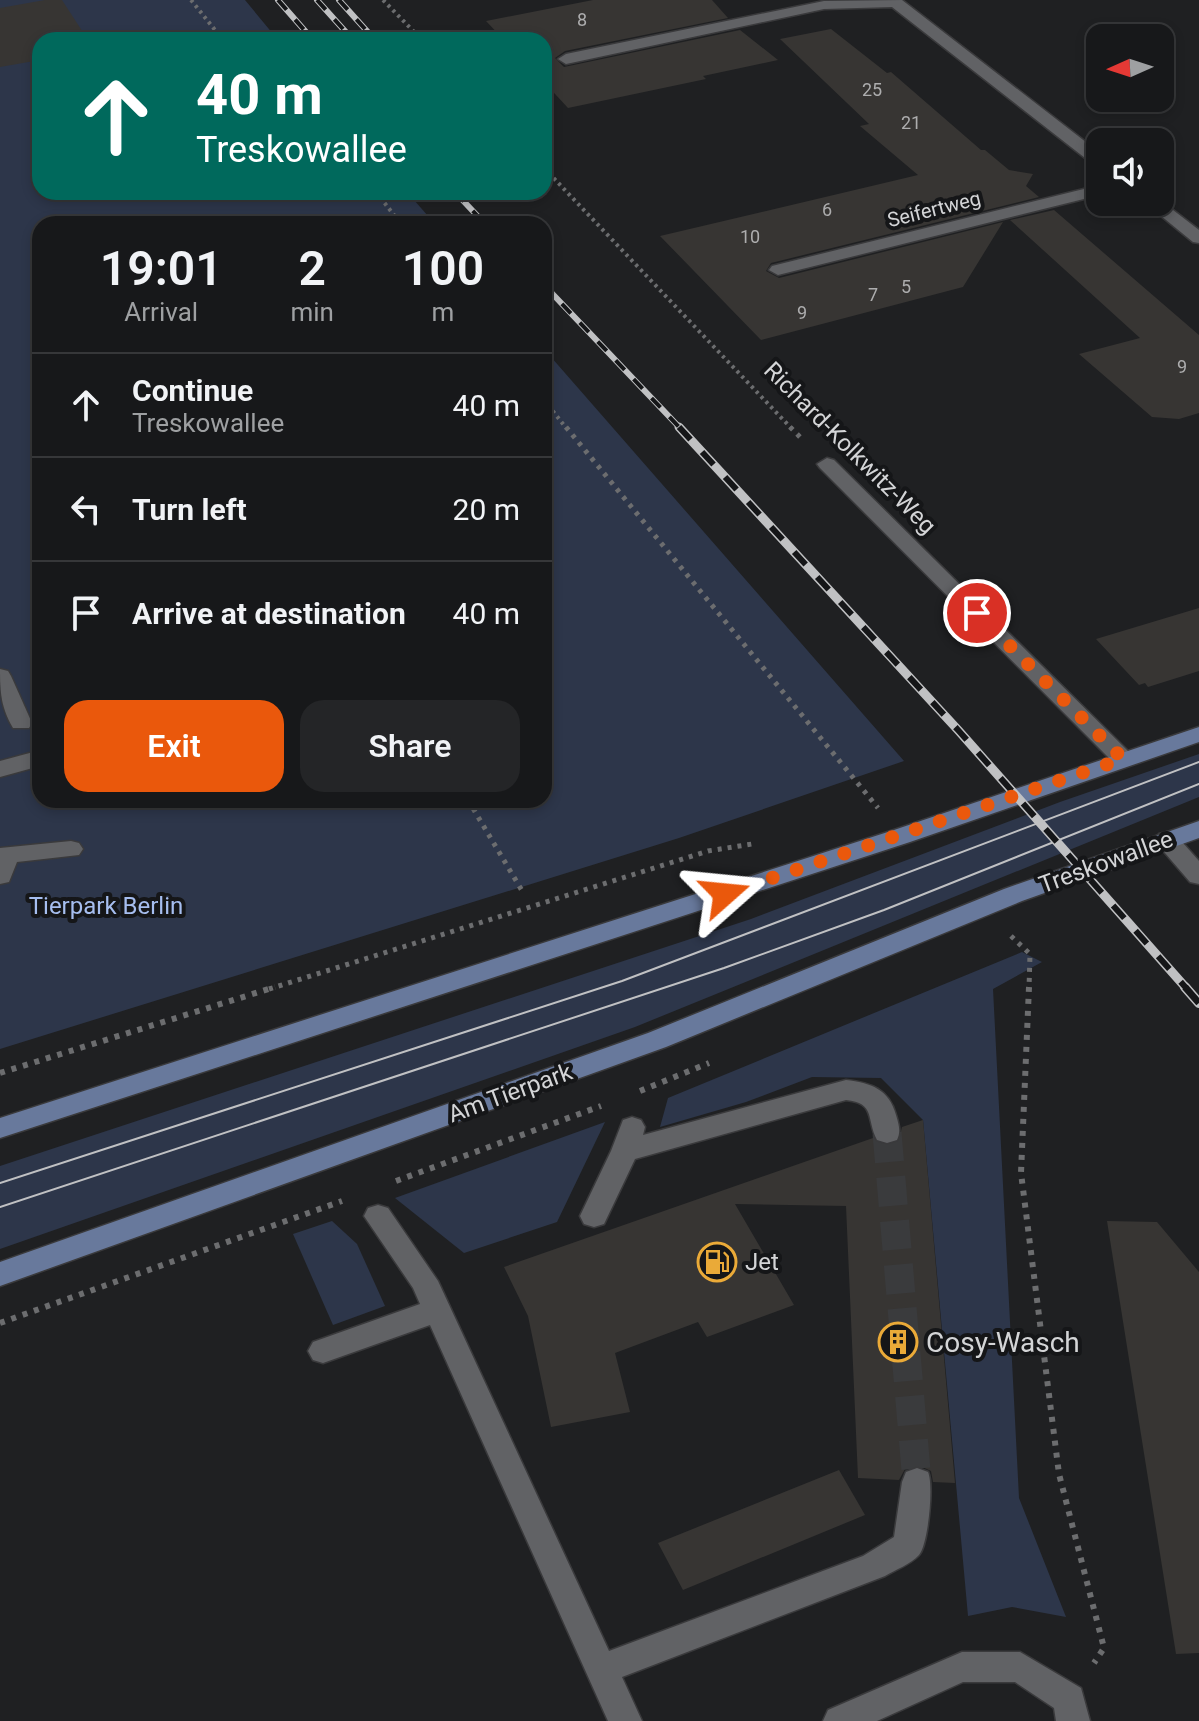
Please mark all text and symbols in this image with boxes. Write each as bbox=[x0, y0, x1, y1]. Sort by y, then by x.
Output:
house number: 8 bbox=[577, 9, 587, 30]
north arrow bbox=[1086, 24, 1174, 112]
map controls bbox=[1086, 24, 1174, 216]
text: 40 m bbox=[196, 62, 323, 128]
icon: ahead bbox=[64, 64, 168, 168]
house number: 25 bbox=[862, 79, 882, 100]
house number: 21 bbox=[901, 112, 921, 133]
button: sound bbox=[1086, 128, 1174, 216]
text: Treskowallee bbox=[196, 129, 407, 171]
street label: Seifertweg bbox=[885, 186, 983, 232]
house number: 6 bbox=[822, 199, 832, 220]
house number: 10 bbox=[740, 226, 760, 247]
text: 19:01 bbox=[100, 240, 223, 297]
text: 2 bbox=[299, 240, 326, 297]
text: 100 bbox=[402, 240, 484, 297]
house number: 5 bbox=[901, 276, 911, 297]
house number: 7 bbox=[868, 284, 878, 305]
text: Arrival bbox=[124, 297, 198, 327]
text: min bbox=[290, 297, 334, 327]
text: m bbox=[432, 297, 454, 327]
house number: 9 bbox=[797, 302, 807, 323]
street label: Richard-Kolkwitz-Weg bbox=[758, 356, 942, 540]
house number: 9 bbox=[1177, 356, 1187, 377]
text: Continue bbox=[132, 373, 253, 408]
icon: ahead bbox=[64, 383, 108, 427]
text: 40 m bbox=[453, 388, 520, 423]
text: Treskowallee bbox=[132, 408, 284, 438]
icon: left bbox=[64, 487, 108, 531]
text: Turn left bbox=[132, 492, 247, 527]
text: 20 m bbox=[453, 492, 520, 527]
pin bbox=[943, 579, 1011, 647]
icon: arrive bbox=[64, 591, 108, 635]
icon: arrive bbox=[955, 591, 999, 635]
text: Arrive at destination bbox=[132, 596, 406, 631]
text: 40 m bbox=[453, 596, 520, 631]
button: Exit bbox=[64, 700, 284, 792]
button: Share bbox=[300, 700, 520, 792]
street label: Treskowallee bbox=[1035, 825, 1177, 899]
position arrow bbox=[683, 852, 767, 936]
park label: Tierpark Berlin bbox=[29, 892, 183, 920]
street label: Am Tierpark bbox=[444, 1057, 577, 1128]
fuel station icon: Jet bbox=[696, 1241, 738, 1283]
place label: Jet bbox=[745, 1248, 779, 1276]
building icon: Cosy-Wasch bbox=[877, 1321, 919, 1363]
place label: Cosy-Wasch bbox=[926, 1326, 1080, 1359]

